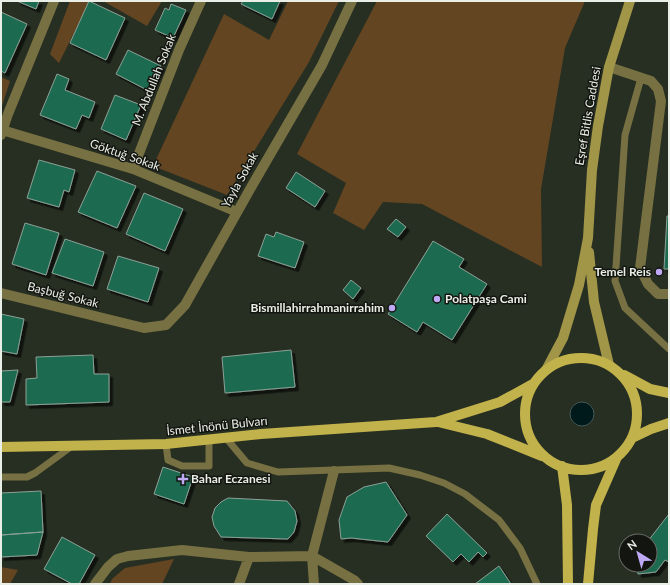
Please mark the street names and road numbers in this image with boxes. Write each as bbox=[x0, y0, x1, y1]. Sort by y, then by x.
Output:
street label: M. Abdullah Sokak bbox=[128, 31, 179, 128]
street label: Eşref Bitlis Caddesi bbox=[571, 65, 604, 167]
street label: Göktuğ Sokak bbox=[88, 135, 163, 174]
street label: Yayla Sokak bbox=[218, 148, 261, 210]
street label: Başbuğ Sokak bbox=[26, 278, 101, 311]
street label: İsmet İnönü Bulvarı bbox=[166, 413, 268, 438]

